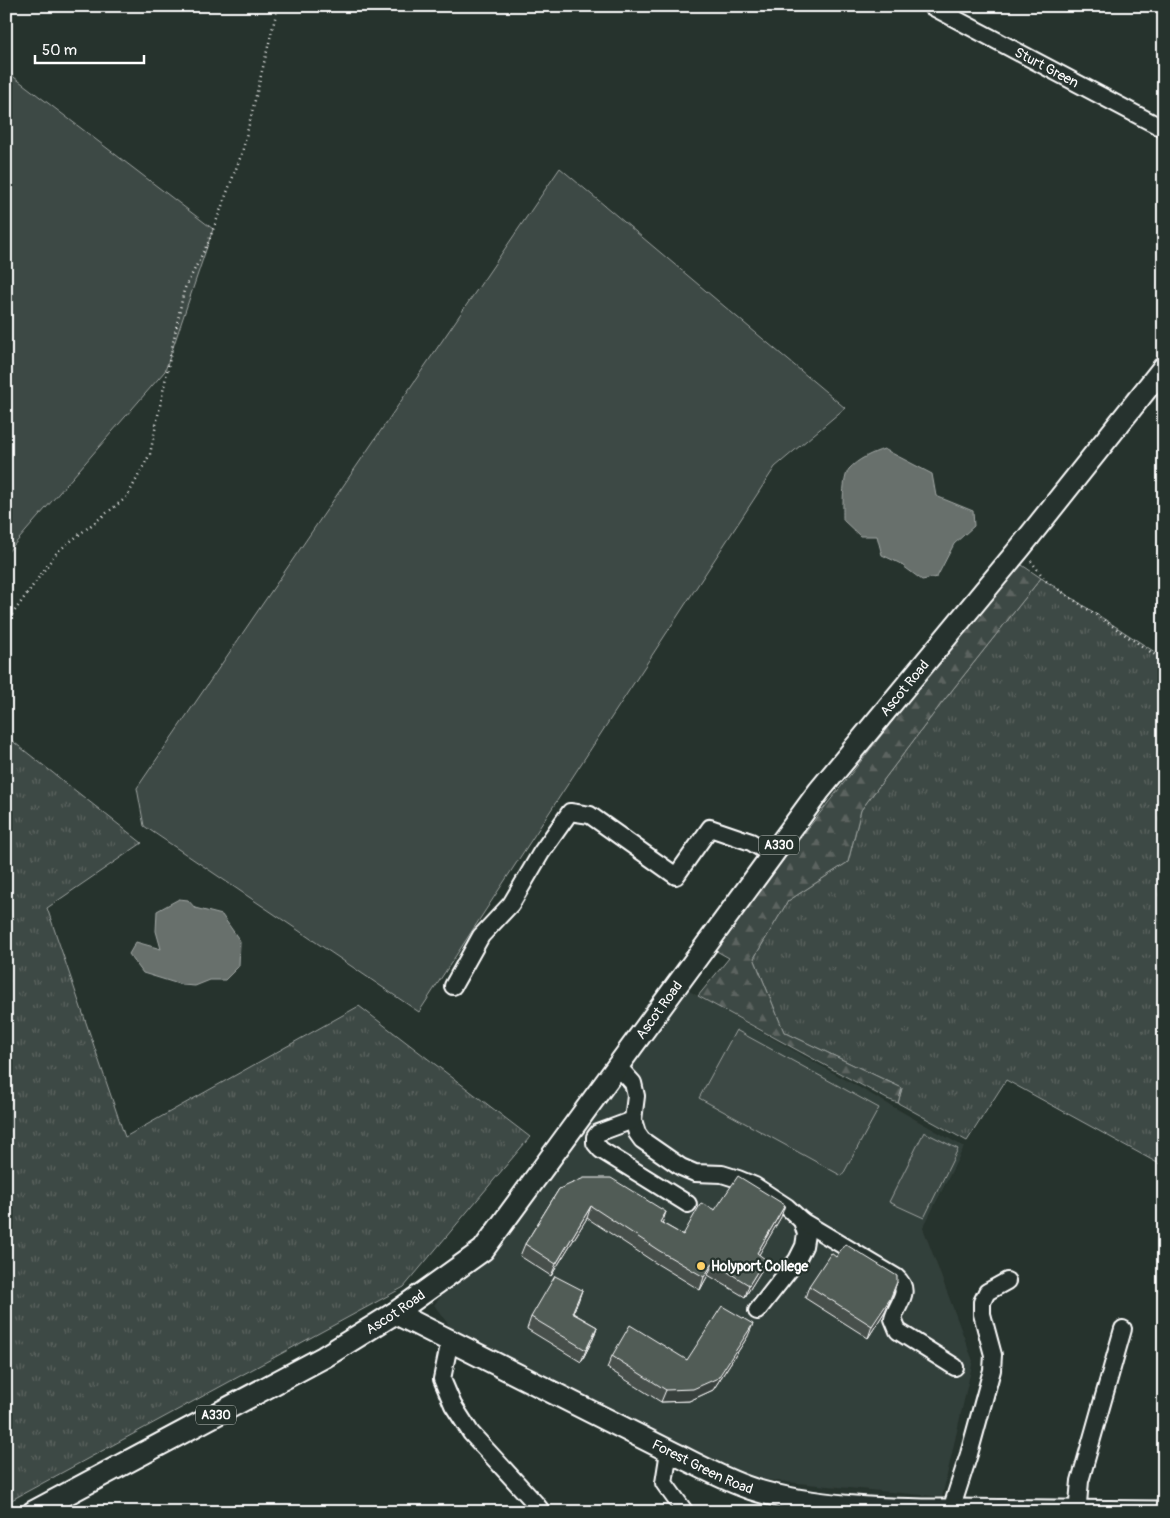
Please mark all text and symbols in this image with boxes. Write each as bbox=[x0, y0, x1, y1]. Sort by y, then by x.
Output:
scale bar bbox=[35, 32, 144, 64]
text: 50 m bbox=[42, 41, 77, 60]
street label: Sturt Green bbox=[1012, 43, 1082, 91]
street label: Ascot Road bbox=[876, 656, 932, 719]
road number: A330 bbox=[759, 836, 799, 854]
street label: Ascot Road bbox=[632, 977, 686, 1042]
place label: Holyport College bbox=[711, 1258, 809, 1275]
marker: Holyport College bbox=[695, 1260, 707, 1272]
street label: Ascot Road bbox=[362, 1286, 428, 1338]
road number: A330 bbox=[196, 1406, 236, 1424]
street label: Forest Green Road bbox=[650, 1436, 755, 1497]

